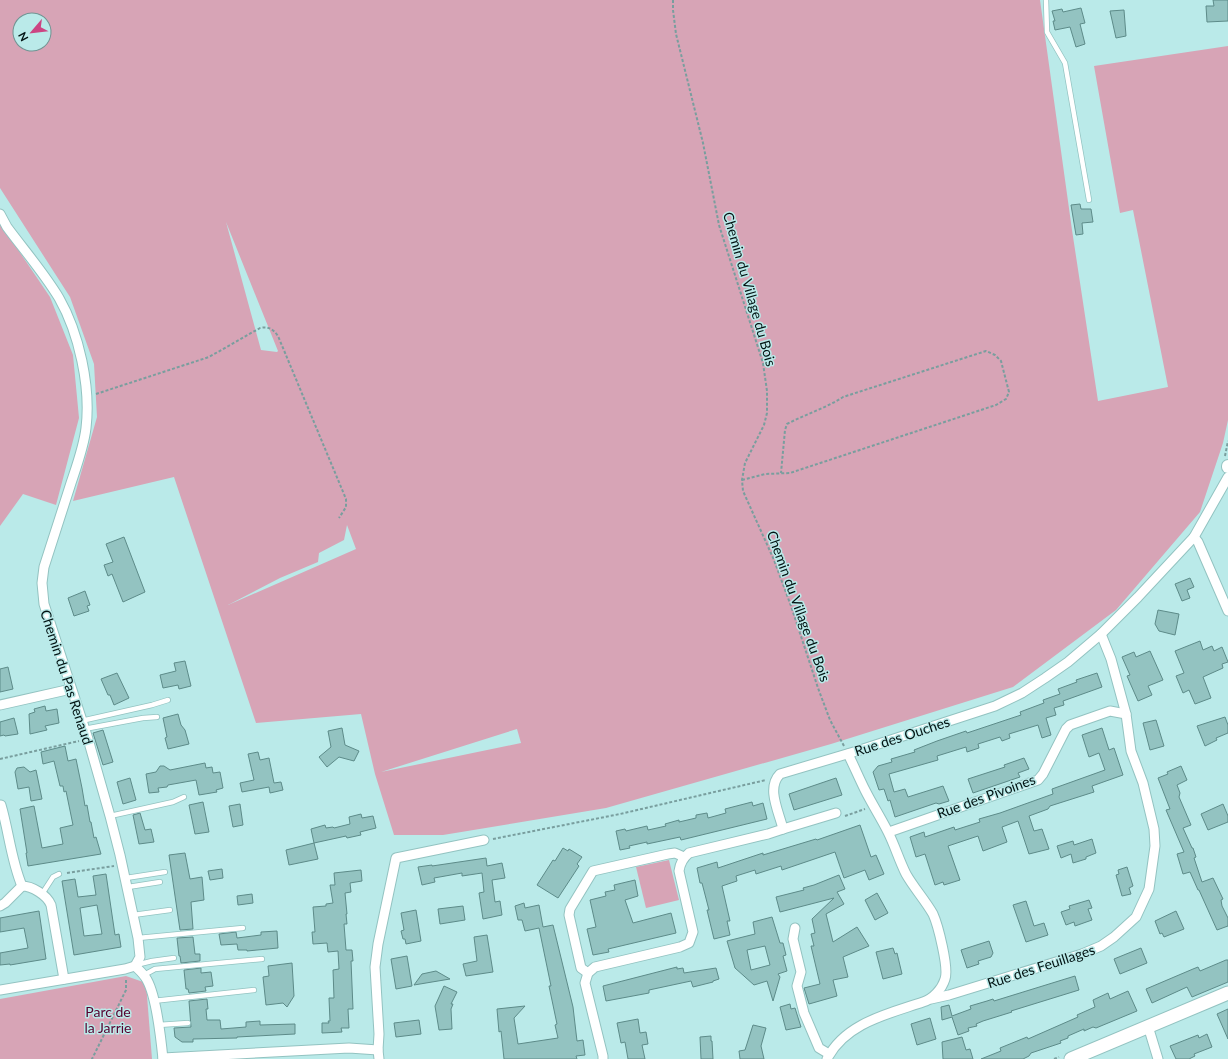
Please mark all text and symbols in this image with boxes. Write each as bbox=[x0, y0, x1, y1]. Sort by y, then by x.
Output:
north arrow bbox=[12, 12, 52, 52]
text: N bbox=[15, 30, 30, 44]
street label: Chemin du Village du Bois bbox=[720, 210, 780, 368]
street label: Chemin du Village du Bois bbox=[764, 528, 834, 684]
street label: Chemin du Pas Renaud bbox=[37, 607, 97, 747]
street label: Rue des Ouches bbox=[852, 713, 952, 759]
street label: Rue des Pivoines bbox=[934, 770, 1038, 822]
street label: Rue des Feuillages bbox=[985, 941, 1097, 991]
park label: Parc de la Jarrie bbox=[85, 1003, 131, 1036]

